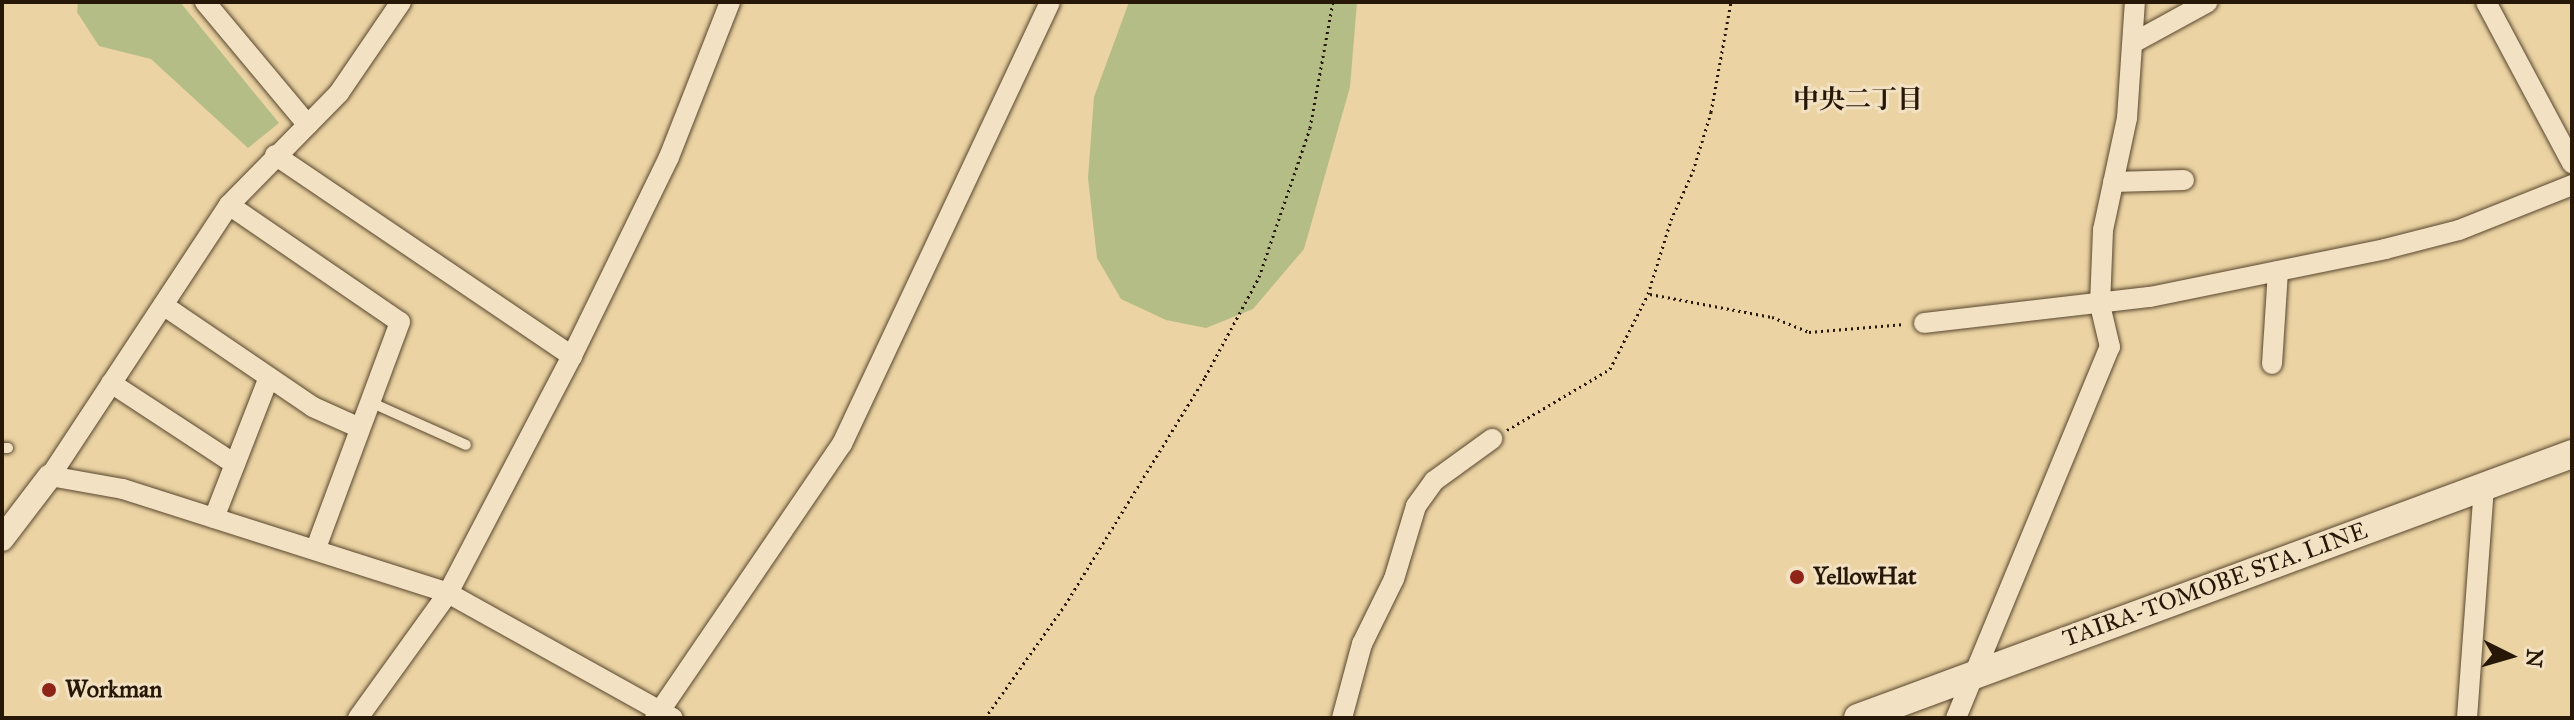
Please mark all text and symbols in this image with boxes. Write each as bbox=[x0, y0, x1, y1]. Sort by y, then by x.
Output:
district label: 中央二丁目 bbox=[1793, 84, 1923, 116]
street label: TAIRA-TOMOBE STA. LINE bbox=[2059, 516, 2371, 654]
place label: YellowHat bbox=[1813, 563, 1916, 591]
marker: YellowHat bbox=[1788, 568, 1806, 586]
north arrow bbox=[2470, 616, 2550, 696]
text: N bbox=[2520, 648, 2549, 669]
place label: Workman bbox=[65, 676, 162, 704]
marker: Workman bbox=[40, 681, 58, 699]

